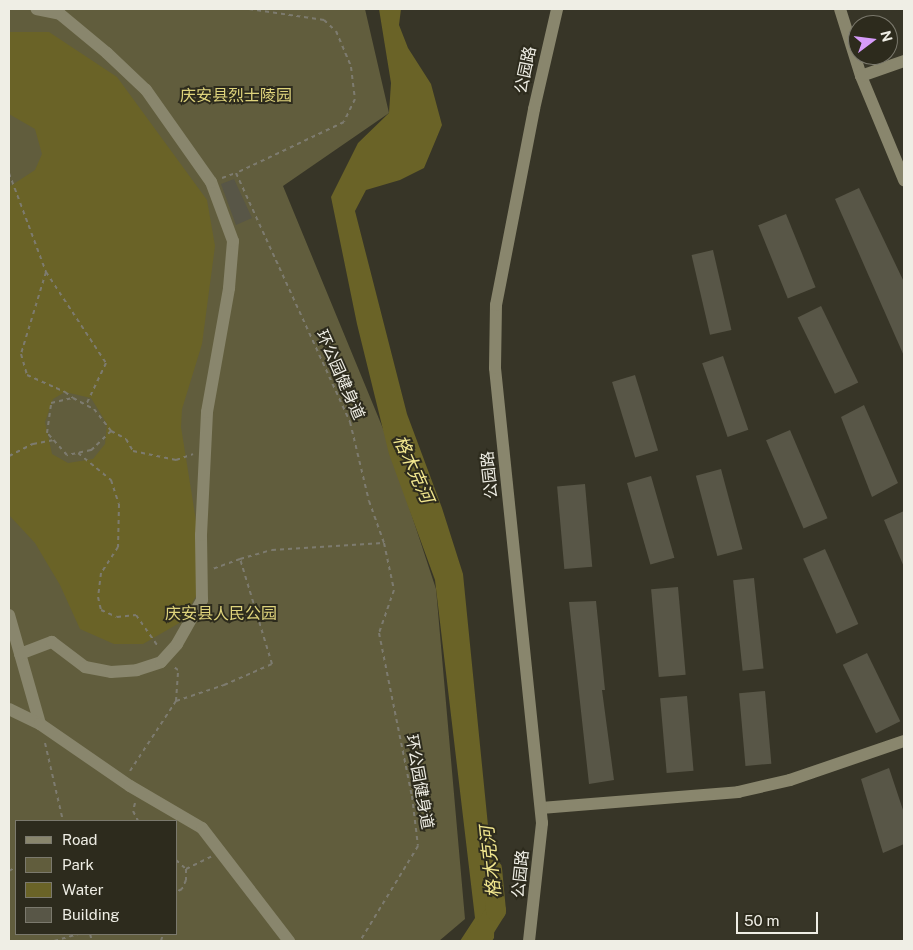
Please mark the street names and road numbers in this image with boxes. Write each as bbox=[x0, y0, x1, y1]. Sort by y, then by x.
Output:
street label: 公园路 bbox=[512, 45, 540, 95]
street label: 环公园健身道 bbox=[312, 327, 368, 423]
street label: 公园路 bbox=[478, 450, 502, 500]
street label: 环公园健身道 bbox=[401, 733, 437, 831]
street label: 公园路 bbox=[509, 849, 533, 899]

